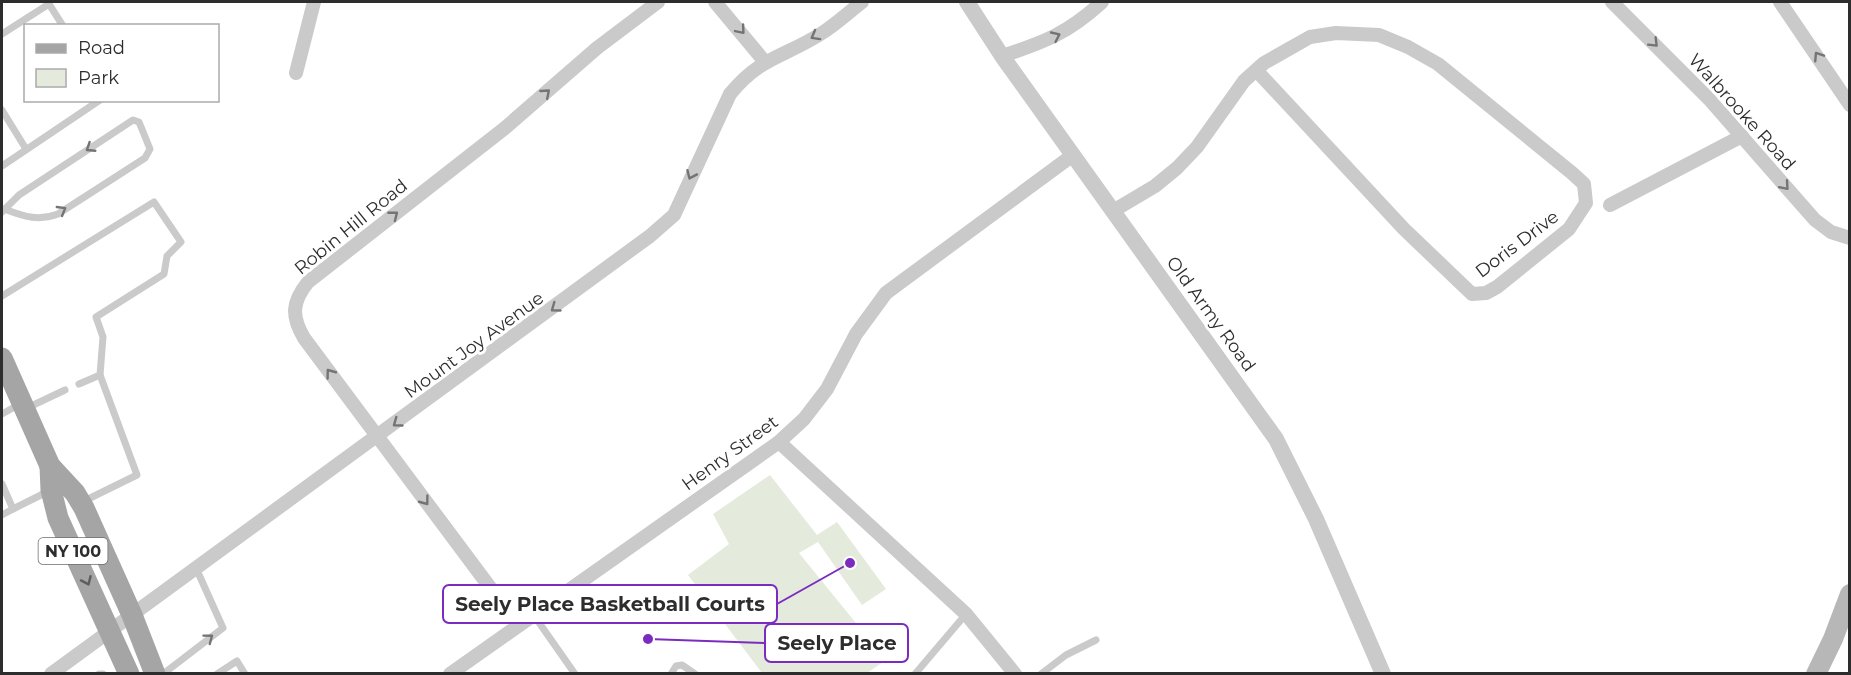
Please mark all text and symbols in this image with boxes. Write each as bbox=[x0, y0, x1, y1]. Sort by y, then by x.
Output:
legend bbox=[24, 24, 219, 102]
one-way arrow bbox=[734, 24, 745, 35]
one-way arrow bbox=[811, 29, 822, 40]
one-way arrow bbox=[1050, 31, 1061, 43]
one-way arrow bbox=[1646, 35, 1657, 46]
text: Road bbox=[78, 37, 125, 59]
street label: Walbrooke Road bbox=[1684, 49, 1800, 175]
one-way arrow bbox=[1814, 51, 1825, 62]
text: Park bbox=[78, 67, 119, 89]
one-way arrow bbox=[539, 89, 550, 100]
one-way arrow bbox=[86, 141, 96, 153]
one-way arrow bbox=[687, 169, 699, 180]
street label: Robin Hill Road bbox=[290, 175, 412, 279]
one-way arrow bbox=[1778, 179, 1789, 190]
street label: Doris Drive bbox=[1471, 205, 1563, 282]
one-way arrow bbox=[56, 206, 66, 217]
one-way arrow bbox=[387, 211, 398, 222]
street label: Old Army Road bbox=[1162, 252, 1260, 376]
street label: Mount Joy Avenue bbox=[400, 287, 548, 403]
one-way arrow bbox=[550, 301, 561, 312]
one-way arrow bbox=[326, 369, 337, 380]
street label: Henry Street bbox=[678, 411, 782, 495]
one-way arrow bbox=[392, 416, 403, 427]
one-way arrow bbox=[418, 494, 429, 505]
road number: NY 100 bbox=[38, 538, 107, 564]
one-way arrow bbox=[80, 574, 92, 585]
callout: Seely Place Basketball Courts bbox=[443, 585, 777, 623]
text: Seely Place Basketball Courts bbox=[455, 592, 765, 616]
callout: Seely Place bbox=[765, 624, 908, 662]
text: Seely Place bbox=[777, 631, 897, 655]
one-way arrow bbox=[203, 634, 214, 645]

